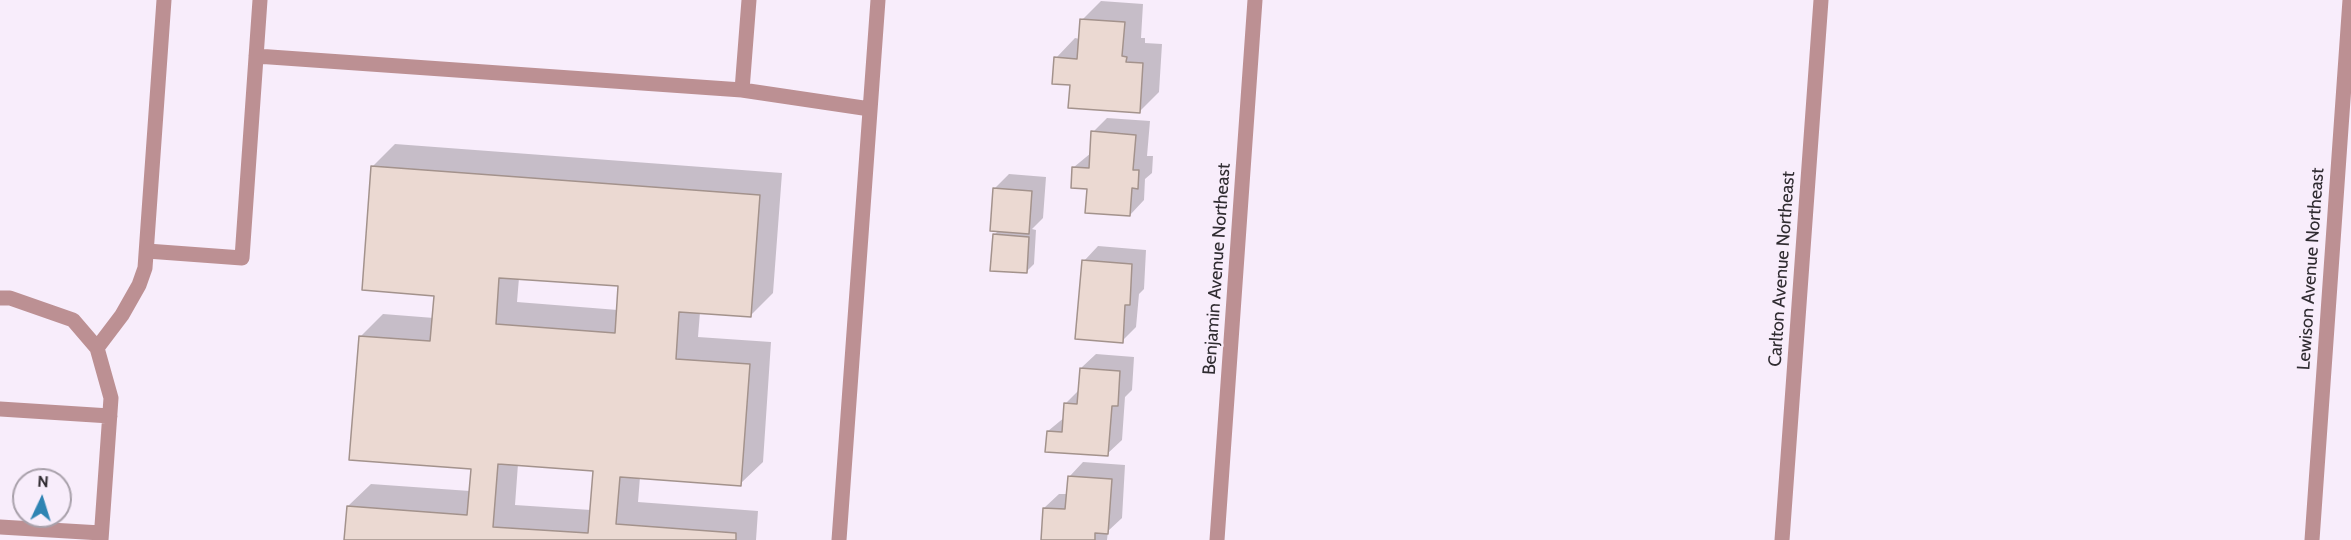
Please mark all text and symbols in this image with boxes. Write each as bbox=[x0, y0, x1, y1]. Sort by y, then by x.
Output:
street label: Benjamin Avenue Northeast bbox=[1199, 162, 1235, 376]
street label: Lewison Avenue Northeast bbox=[2293, 167, 2329, 371]
street label: Carlton Avenue Northeast bbox=[1764, 171, 1800, 367]
north arrow bbox=[12, 468, 72, 528]
text: N bbox=[37, 472, 49, 491]

